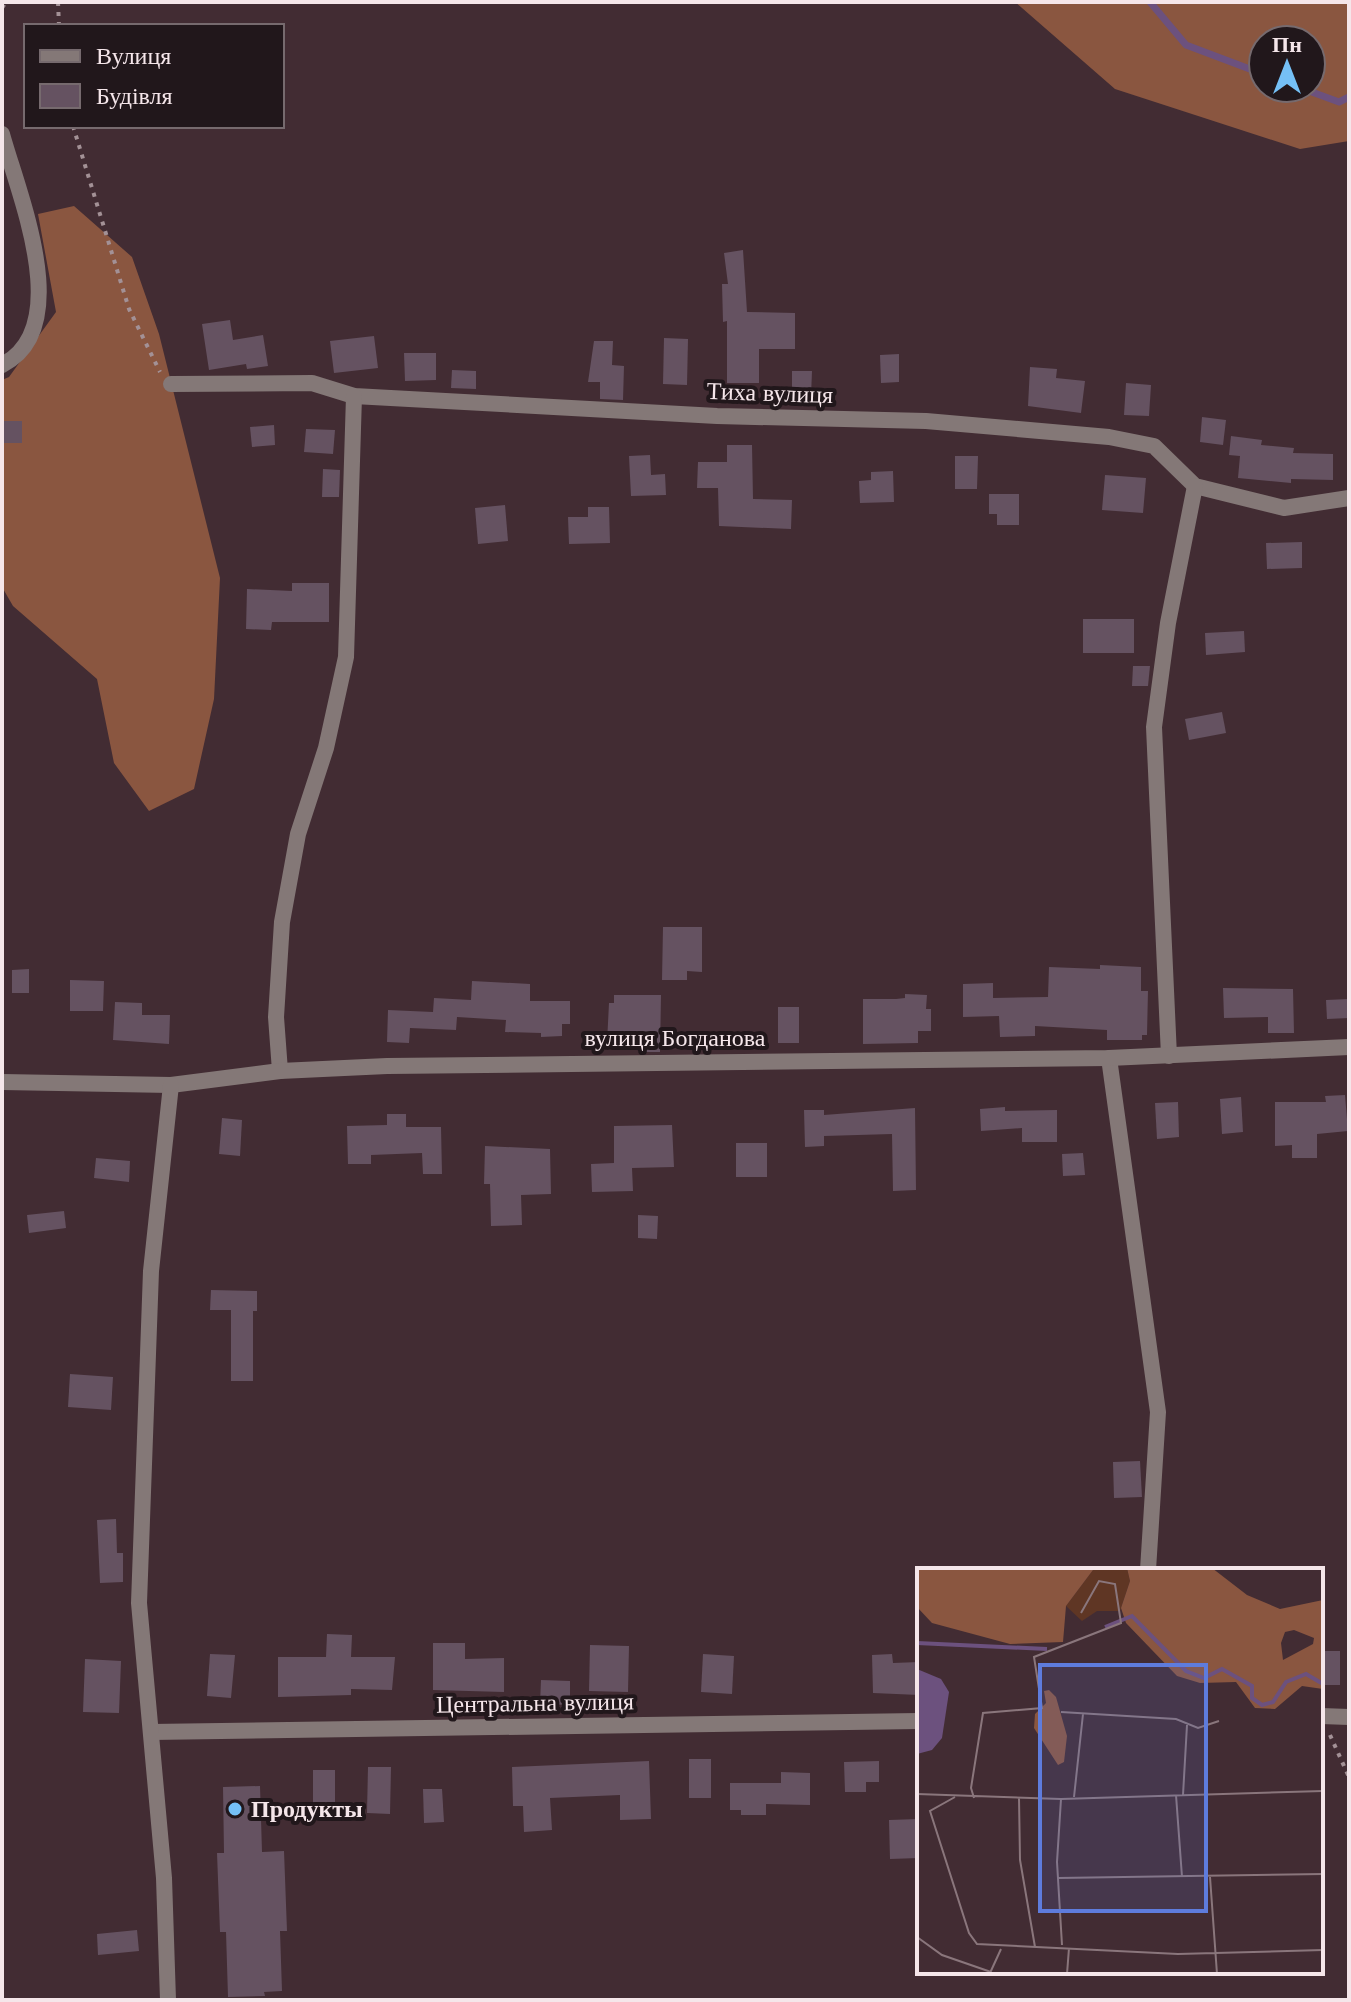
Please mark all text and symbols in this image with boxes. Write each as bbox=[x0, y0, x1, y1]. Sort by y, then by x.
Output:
legend bbox=[24, 24, 284, 128]
north arrow bbox=[1247, 24, 1327, 104]
text: Пн bbox=[1272, 31, 1302, 58]
text: Вулиця bbox=[96, 41, 171, 70]
text: Будівля bbox=[96, 81, 173, 110]
street label: Тиха вулиця bbox=[706, 376, 834, 409]
street label: вулиця Богданова bbox=[585, 1023, 766, 1052]
inset map bbox=[917, 1568, 1323, 1974]
street label: Центральна вулиця bbox=[436, 1686, 634, 1719]
place label: Продукты bbox=[251, 1794, 363, 1823]
marker: Продукты bbox=[226, 1800, 244, 1818]

